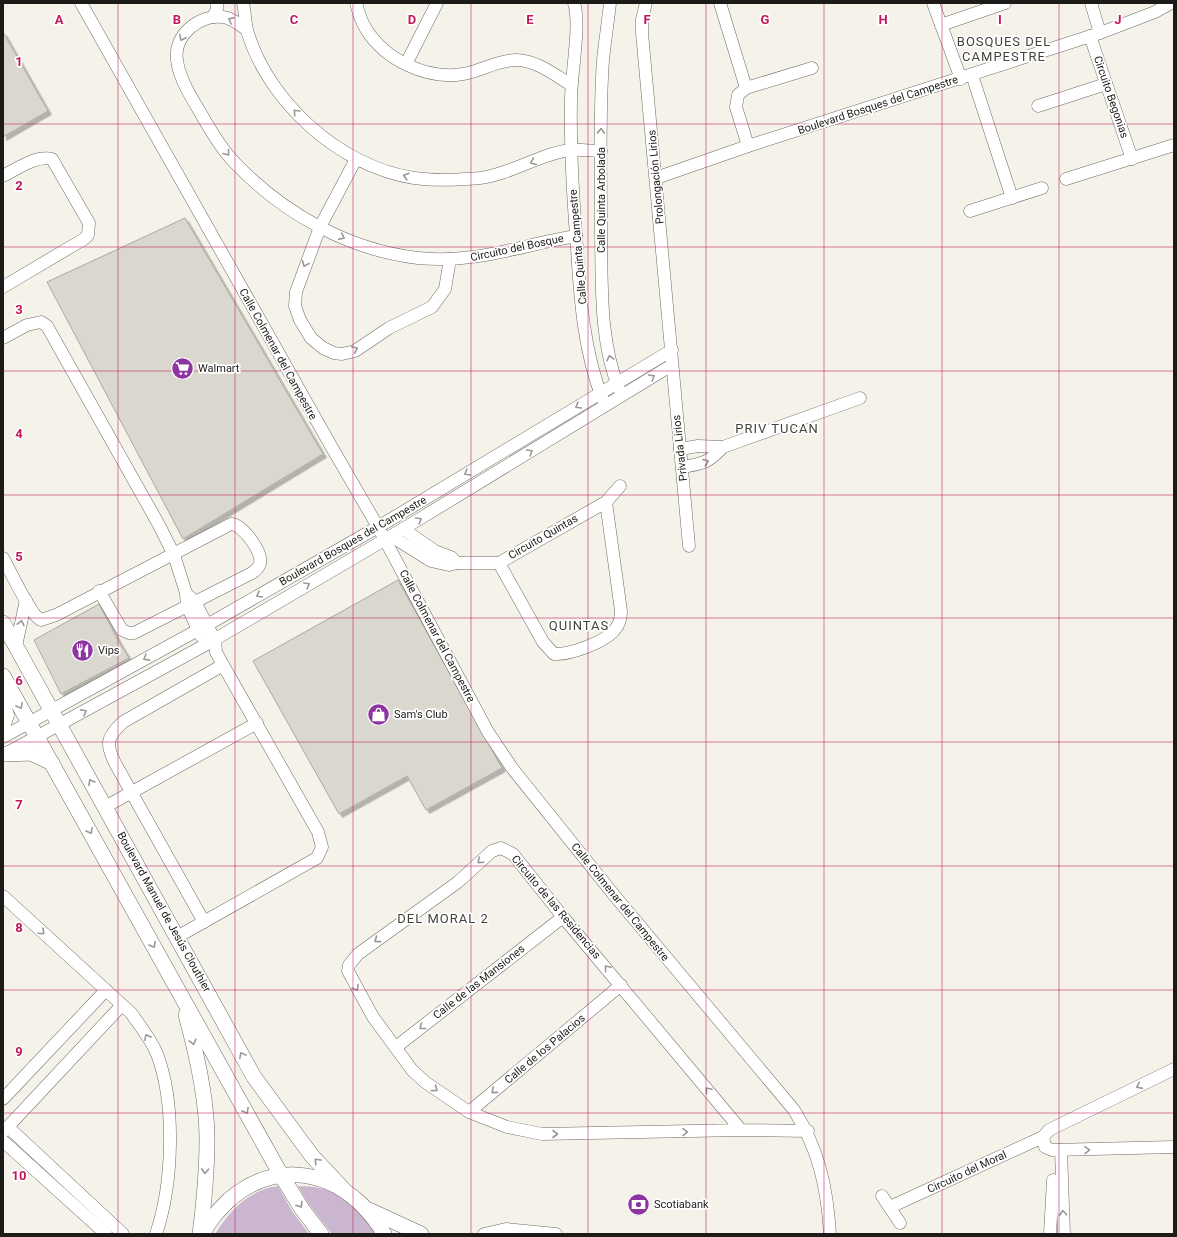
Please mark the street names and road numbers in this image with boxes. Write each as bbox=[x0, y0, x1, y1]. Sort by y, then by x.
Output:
street label: Circuito Begonias bbox=[1091, 54, 1131, 140]
street label: Boulevard Bosques del Campestre bbox=[796, 73, 960, 137]
street label: Prolongación Lirios bbox=[645, 129, 667, 225]
street label: Calle Quinta Arbolada bbox=[595, 147, 608, 253]
street label: Calle Quinta Campestre bbox=[566, 189, 589, 305]
street label: Circuito del Bosque bbox=[469, 232, 565, 264]
street label: Calle Colmenar del Campestre bbox=[236, 286, 320, 422]
street label: Privada Lirios bbox=[670, 414, 690, 482]
street label: Boulevard Bosques del Campestre bbox=[277, 493, 429, 589]
street label: Circuito Quintas bbox=[506, 512, 580, 562]
street label: Calle Colmenar del Campestre bbox=[396, 568, 478, 705]
street label: Boulevard Manuel de Jesús Clouthier bbox=[114, 830, 214, 995]
street label: Calle Colmenar del Campestre bbox=[568, 840, 672, 964]
street label: Circuito de las Residencias bbox=[509, 852, 603, 962]
street label: Calle de las Mansiones bbox=[431, 942, 528, 1022]
street label: Calle de los Palacios bbox=[502, 1011, 588, 1086]
street label: Circuito del Moral bbox=[925, 1148, 1009, 1196]

